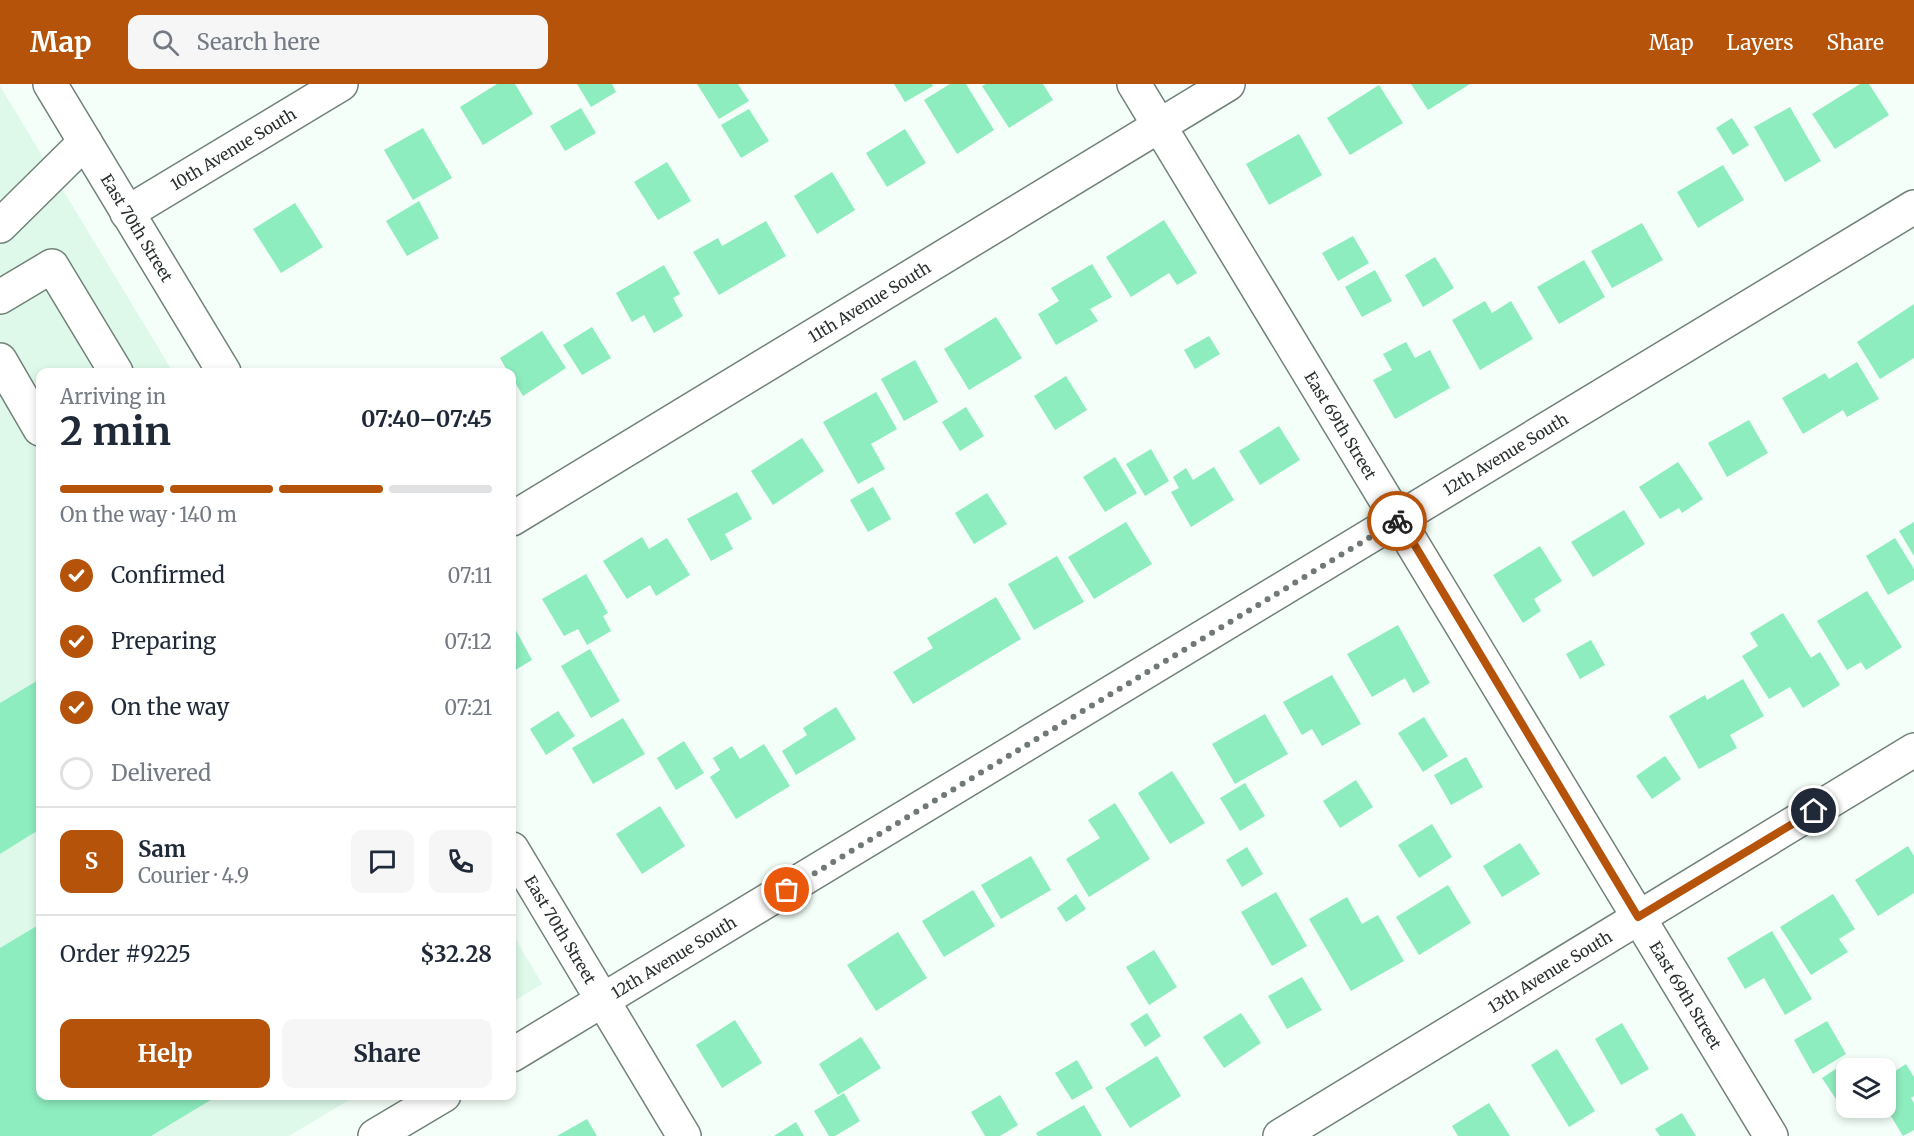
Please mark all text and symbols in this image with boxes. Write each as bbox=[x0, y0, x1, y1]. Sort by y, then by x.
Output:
search box bbox=[128, 15, 548, 69]
text: Map bbox=[30, 24, 92, 60]
icon: search bbox=[149, 26, 182, 59]
text: Search here bbox=[197, 28, 320, 56]
text: Map bbox=[1649, 29, 1694, 56]
text: Layers bbox=[1727, 29, 1794, 56]
text: Share bbox=[1827, 29, 1884, 56]
street label: 10th Avenue South bbox=[167, 103, 300, 194]
street label: East 70th Street bbox=[97, 170, 178, 286]
street label: 11th Avenue South bbox=[804, 257, 934, 347]
street label: East 69th Street bbox=[1300, 368, 1381, 484]
text: Arriving in bbox=[60, 384, 166, 409]
text: 07:40–07:45 bbox=[361, 405, 492, 433]
text: 2 min bbox=[60, 407, 171, 456]
street label: 12th Avenue South bbox=[1439, 408, 1572, 500]
courier bbox=[1367, 491, 1427, 551]
text: On the way · 140 m bbox=[60, 502, 237, 527]
icon: bike bbox=[1381, 505, 1414, 538]
icon: check bbox=[60, 559, 93, 592]
text: Confirmed bbox=[111, 561, 225, 589]
text: 07:11 bbox=[448, 563, 492, 588]
icon: check bbox=[60, 625, 93, 658]
text: Preparing bbox=[111, 627, 216, 655]
text: 07:12 bbox=[444, 629, 492, 654]
icon: check bbox=[60, 691, 93, 724]
text: On the way bbox=[111, 693, 229, 721]
text: 07:21 bbox=[444, 695, 492, 720]
text: Delivered bbox=[111, 759, 211, 787]
pin bbox=[1788, 785, 1839, 836]
icon: home bbox=[1797, 794, 1830, 827]
button: chat bbox=[351, 830, 414, 893]
button: phone bbox=[429, 830, 492, 893]
text: Sam bbox=[138, 835, 186, 863]
text: S bbox=[85, 847, 98, 875]
text: Courier · 4.9 bbox=[138, 863, 249, 888]
pin bbox=[761, 864, 812, 915]
street label: East 70th Street bbox=[520, 872, 601, 988]
icon: bag bbox=[770, 873, 803, 906]
street label: 12th Avenue South bbox=[608, 912, 740, 1003]
street label: 13th Avenue South bbox=[1484, 926, 1616, 1017]
street label: East 69th Street bbox=[1645, 937, 1726, 1053]
text: Order #9225 bbox=[60, 940, 191, 968]
text: $32.28 bbox=[420, 940, 492, 968]
button: Help bbox=[60, 1019, 270, 1088]
button: Share bbox=[282, 1019, 492, 1088]
map controls bbox=[1836, 1058, 1896, 1118]
button: layers bbox=[1836, 1058, 1896, 1118]

